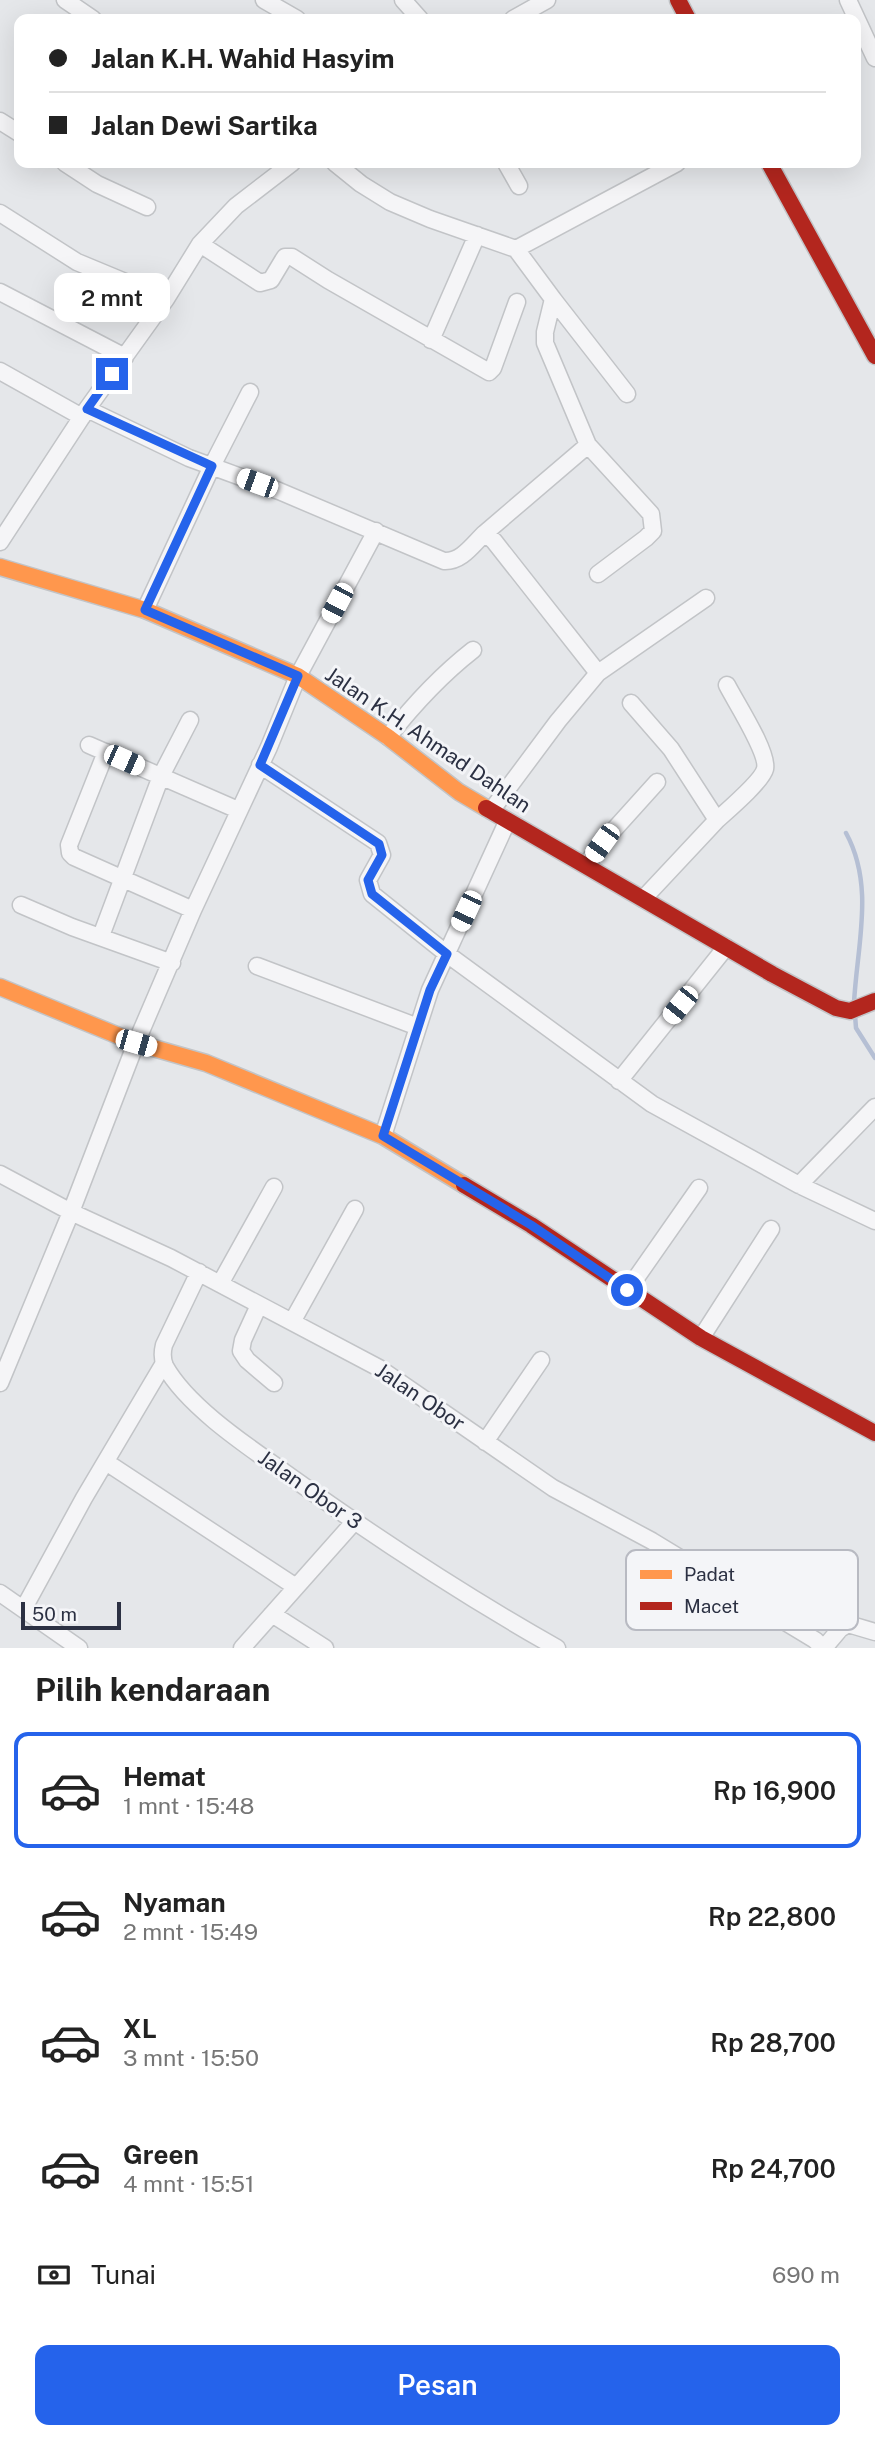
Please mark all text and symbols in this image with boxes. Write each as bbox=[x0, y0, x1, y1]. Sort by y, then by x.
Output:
text: Jalan K.H. Wahid Hasyim bbox=[91, 43, 395, 74]
text: Jalan Dewi Sartika bbox=[91, 110, 318, 141]
callout: 2 mnt bbox=[54, 272, 170, 322]
text: 2 mnt bbox=[81, 284, 143, 311]
route end bbox=[96, 358, 128, 390]
car bbox=[234, 466, 281, 500]
car bbox=[318, 580, 357, 626]
street label: Jalan K.H. Ahmad Dahlan bbox=[321, 661, 536, 818]
car bbox=[101, 742, 148, 778]
car bbox=[582, 820, 623, 866]
car bbox=[448, 888, 485, 934]
car bbox=[659, 982, 702, 1028]
car bbox=[113, 1027, 160, 1059]
route start bbox=[611, 1274, 643, 1306]
street label: Jalan Obor bbox=[371, 1357, 470, 1436]
street label: Jalan Obor 3 bbox=[254, 1445, 367, 1535]
legend bbox=[626, 1550, 858, 1630]
text: Padat bbox=[684, 1563, 735, 1585]
text: Macet bbox=[684, 1595, 739, 1617]
scale bar bbox=[21, 1599, 121, 1631]
text: 50 m bbox=[32, 1603, 77, 1625]
text: Pilih kendaraan bbox=[35, 1671, 270, 1708]
icon: car bbox=[39, 1759, 102, 1822]
text: Hemat bbox=[123, 1761, 206, 1792]
text: Rp 16,900 bbox=[713, 1775, 836, 1806]
text: 1 mnt · 15:48 bbox=[123, 1792, 254, 1819]
icon: car bbox=[39, 1885, 102, 1948]
text: Nyaman bbox=[123, 1887, 226, 1918]
text: Rp 22,800 bbox=[708, 1901, 836, 1932]
text: 2 mnt · 15:49 bbox=[123, 1918, 258, 1945]
icon: car bbox=[39, 2011, 102, 2074]
text: XL bbox=[123, 2013, 157, 2044]
text: Rp 28,700 bbox=[710, 2027, 836, 2058]
text: 3 mnt · 15:50 bbox=[123, 2044, 259, 2071]
icon: car bbox=[39, 2137, 102, 2200]
text: Green bbox=[123, 2139, 199, 2170]
text: Rp 24,700 bbox=[711, 2153, 836, 2184]
text: 4 mnt · 15:51 bbox=[123, 2170, 254, 2197]
icon: cash bbox=[35, 2256, 73, 2294]
text: Tunai bbox=[91, 2259, 156, 2290]
text: 690 m bbox=[772, 2261, 840, 2288]
button: Pesan bbox=[35, 2345, 840, 2425]

